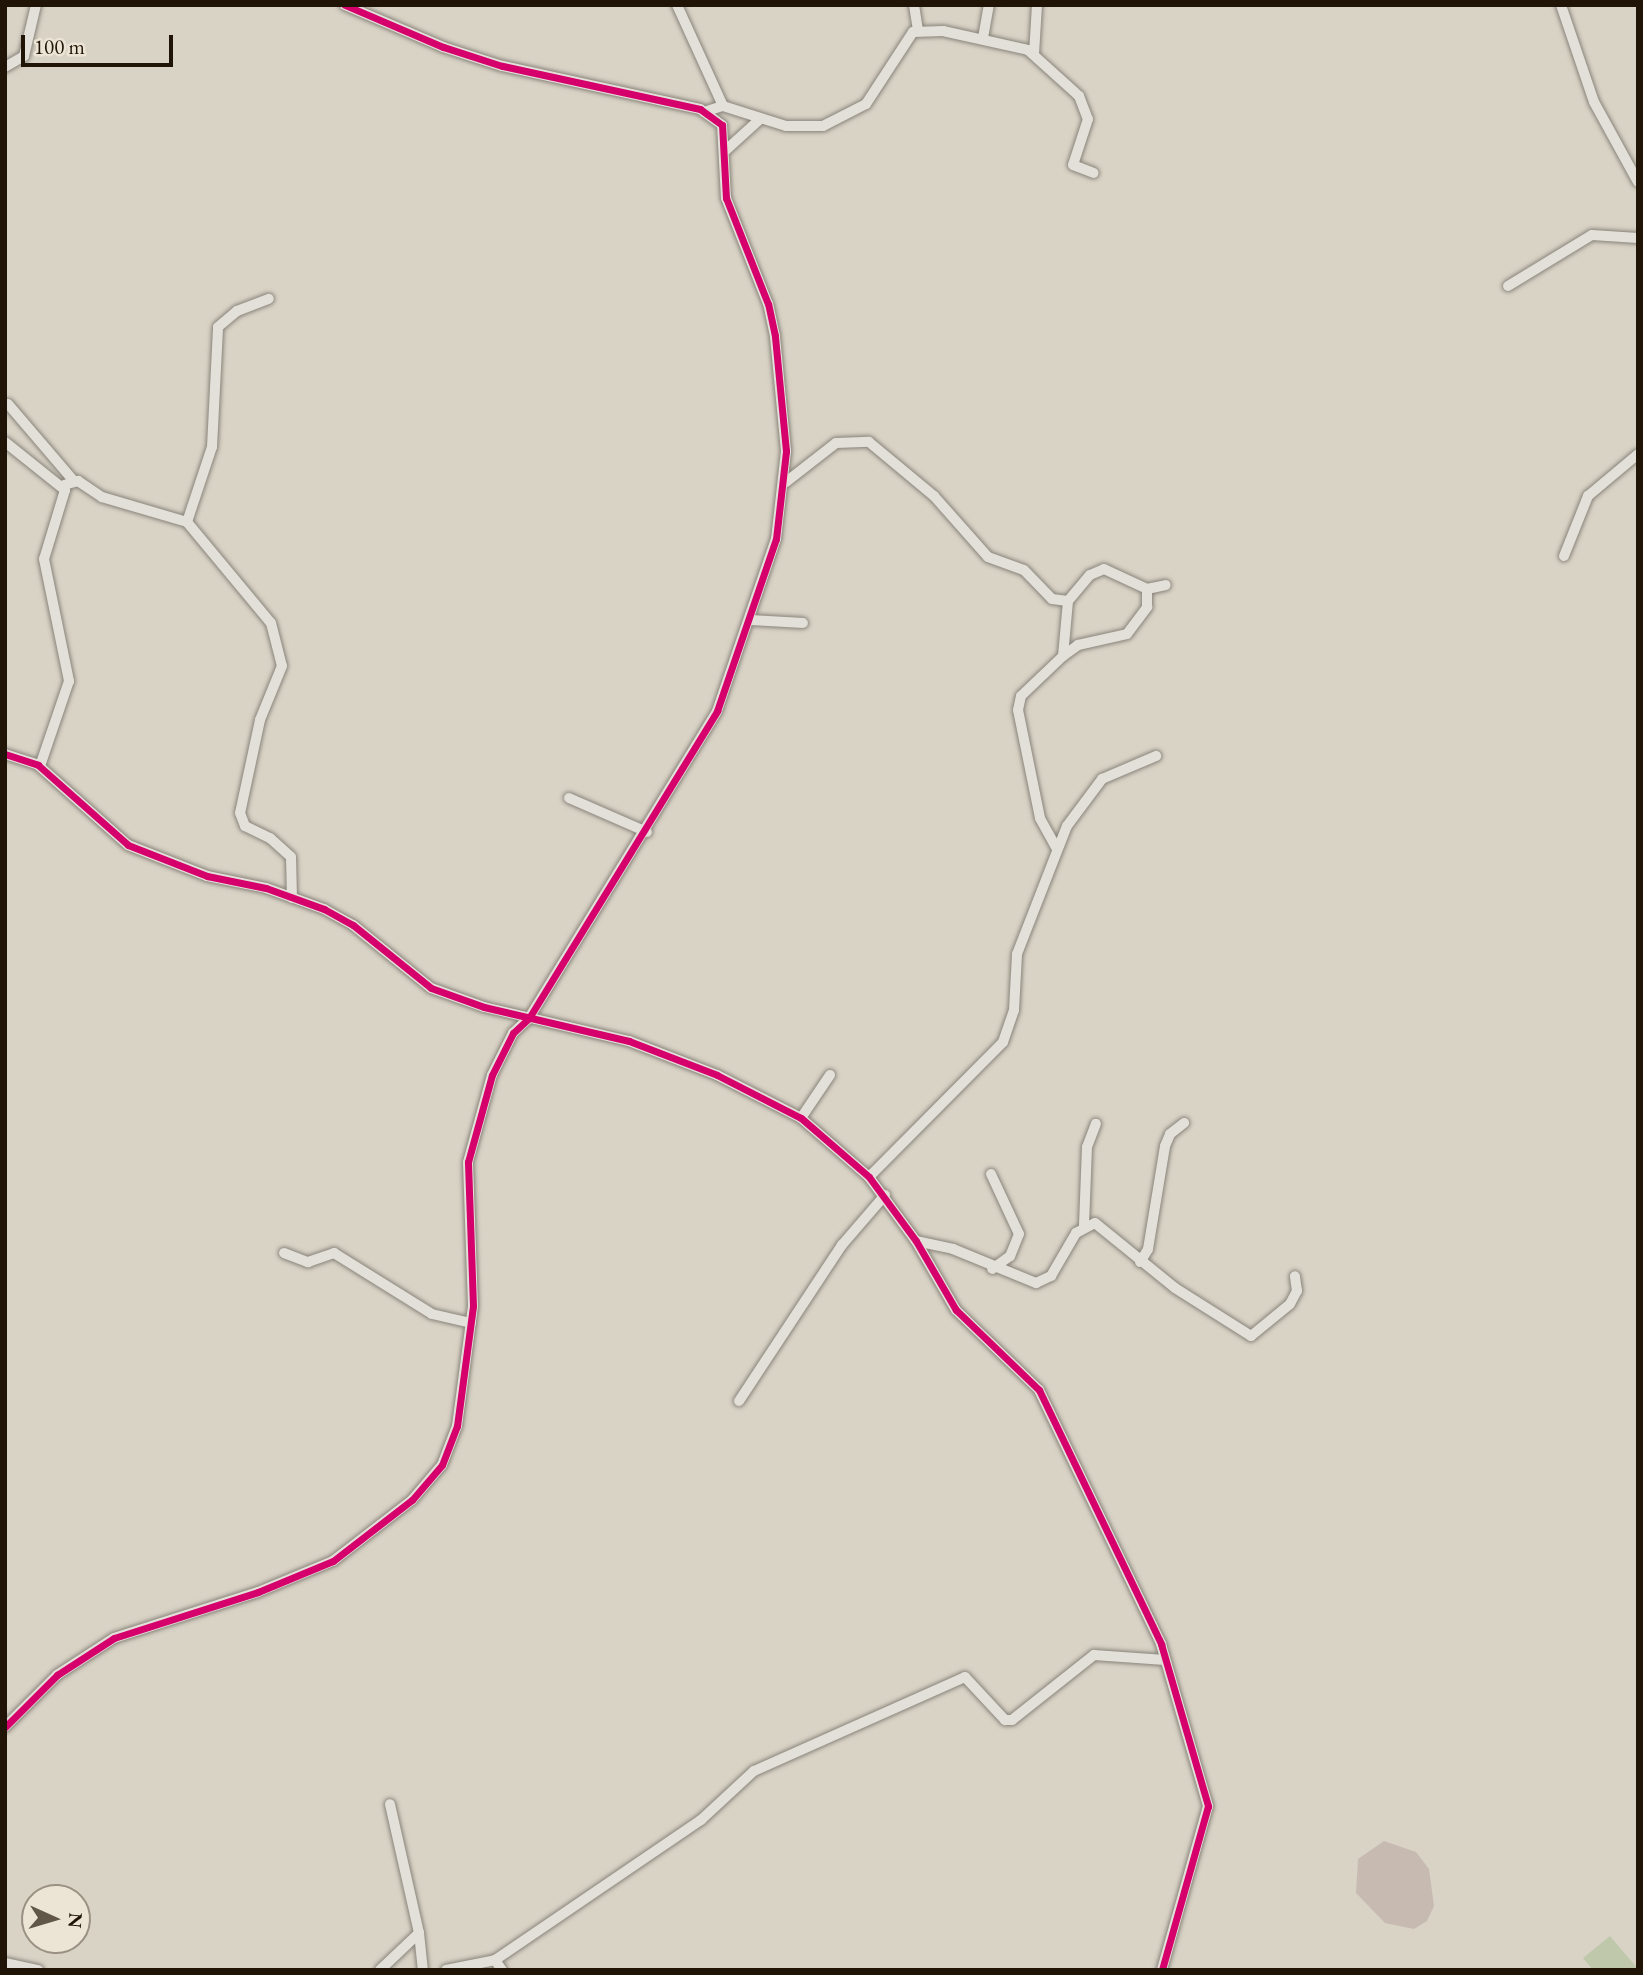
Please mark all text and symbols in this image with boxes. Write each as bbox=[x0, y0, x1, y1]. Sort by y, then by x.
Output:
scale bar bbox=[24, 21, 177, 65]
text: 100 m bbox=[34, 33, 85, 60]
north arrow bbox=[21, 1884, 91, 1954]
text: N bbox=[62, 1912, 88, 1929]

